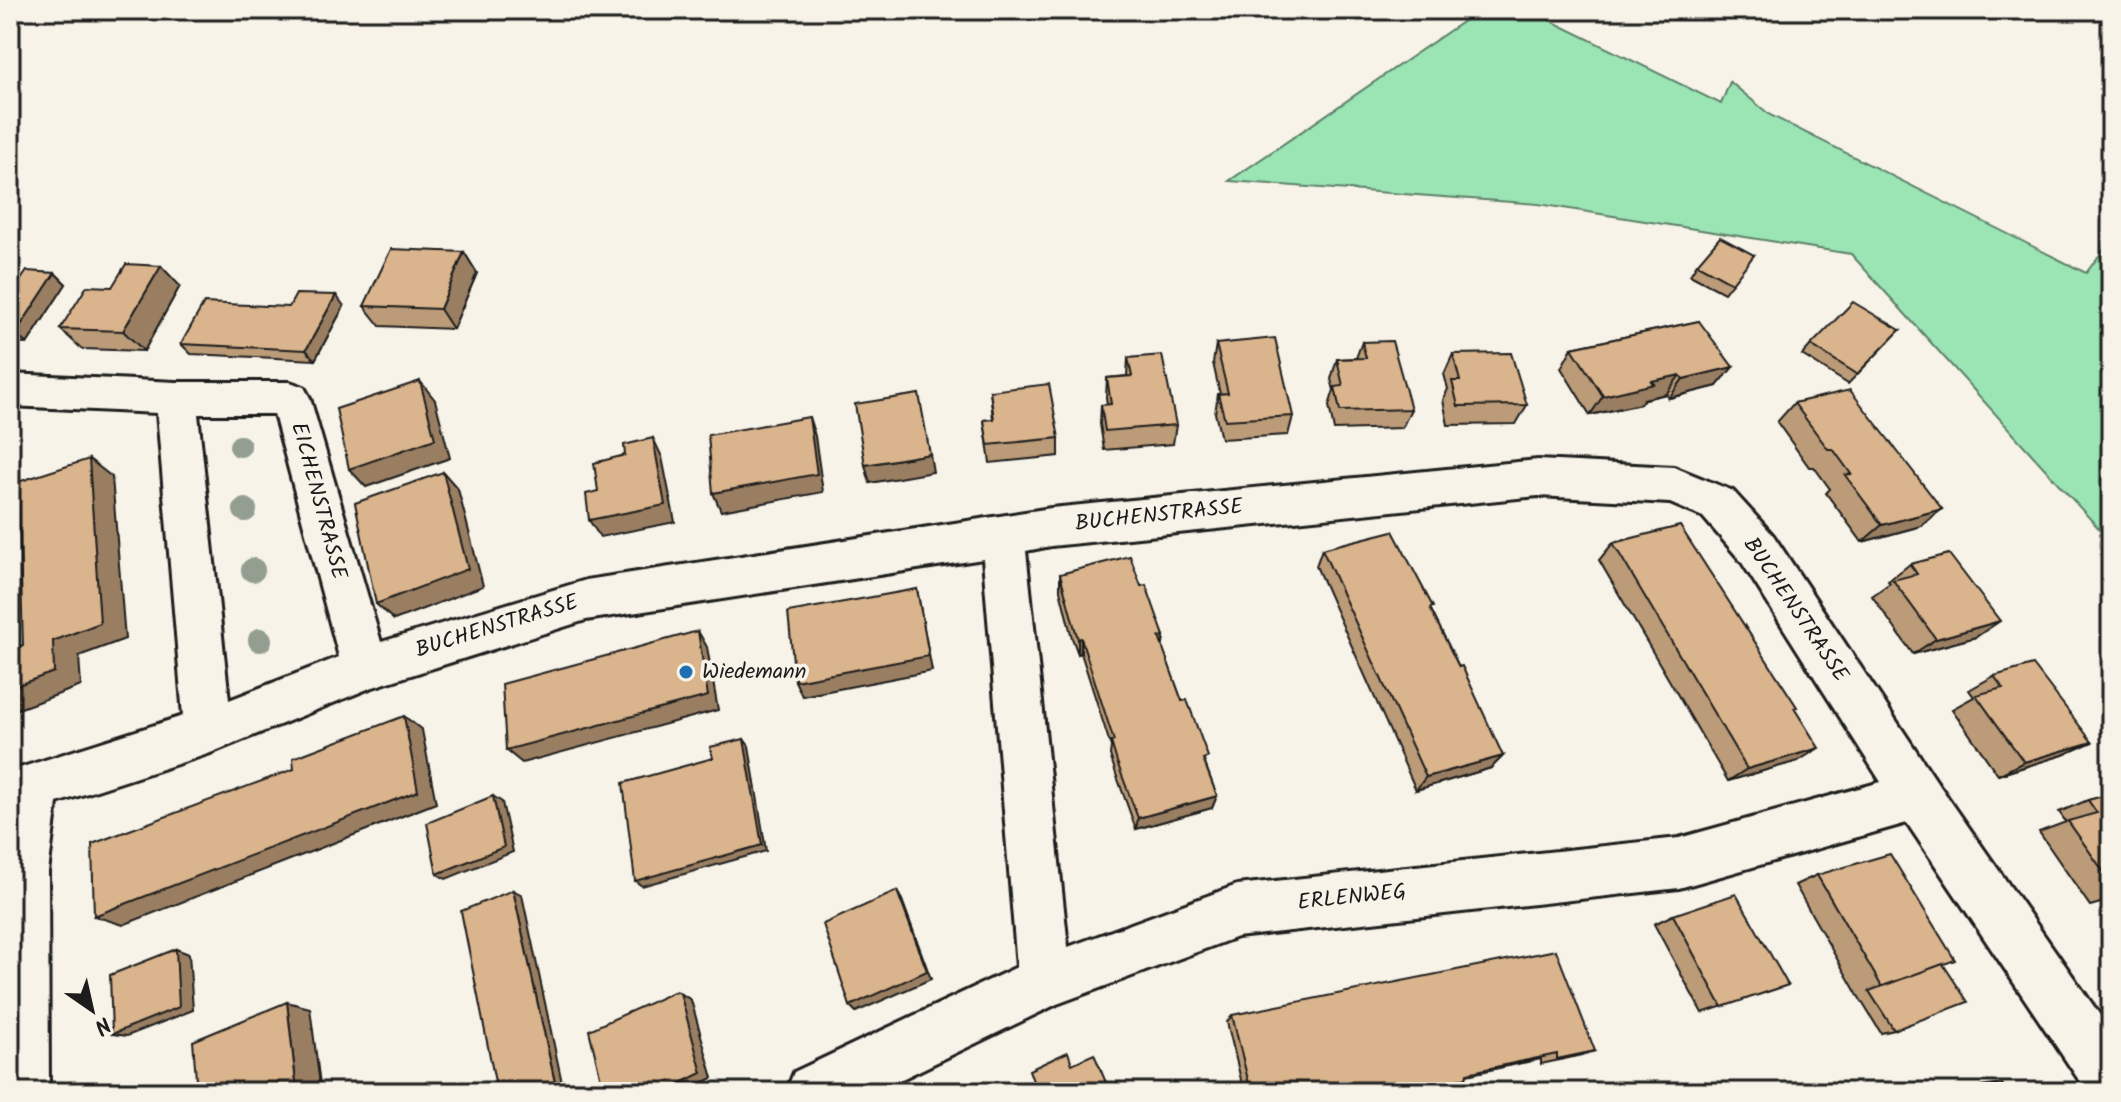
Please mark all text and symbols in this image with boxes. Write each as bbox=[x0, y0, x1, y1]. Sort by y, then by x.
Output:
street label: EICHENSTRASSE bbox=[280, 419, 356, 585]
street label: BUCHENSTRASSE bbox=[1073, 490, 1246, 542]
street label: BUCHENSTRASSE bbox=[1733, 530, 1857, 691]
street label: BUCHENSTRASSE bbox=[411, 585, 584, 668]
place label: Wiedemann bbox=[702, 655, 807, 690]
marker: Wiedemann bbox=[677, 663, 695, 681]
street label: ERLENWEG bbox=[1296, 875, 1408, 921]
north arrow bbox=[52, 970, 132, 1050]
text: N bbox=[86, 1006, 117, 1043]

